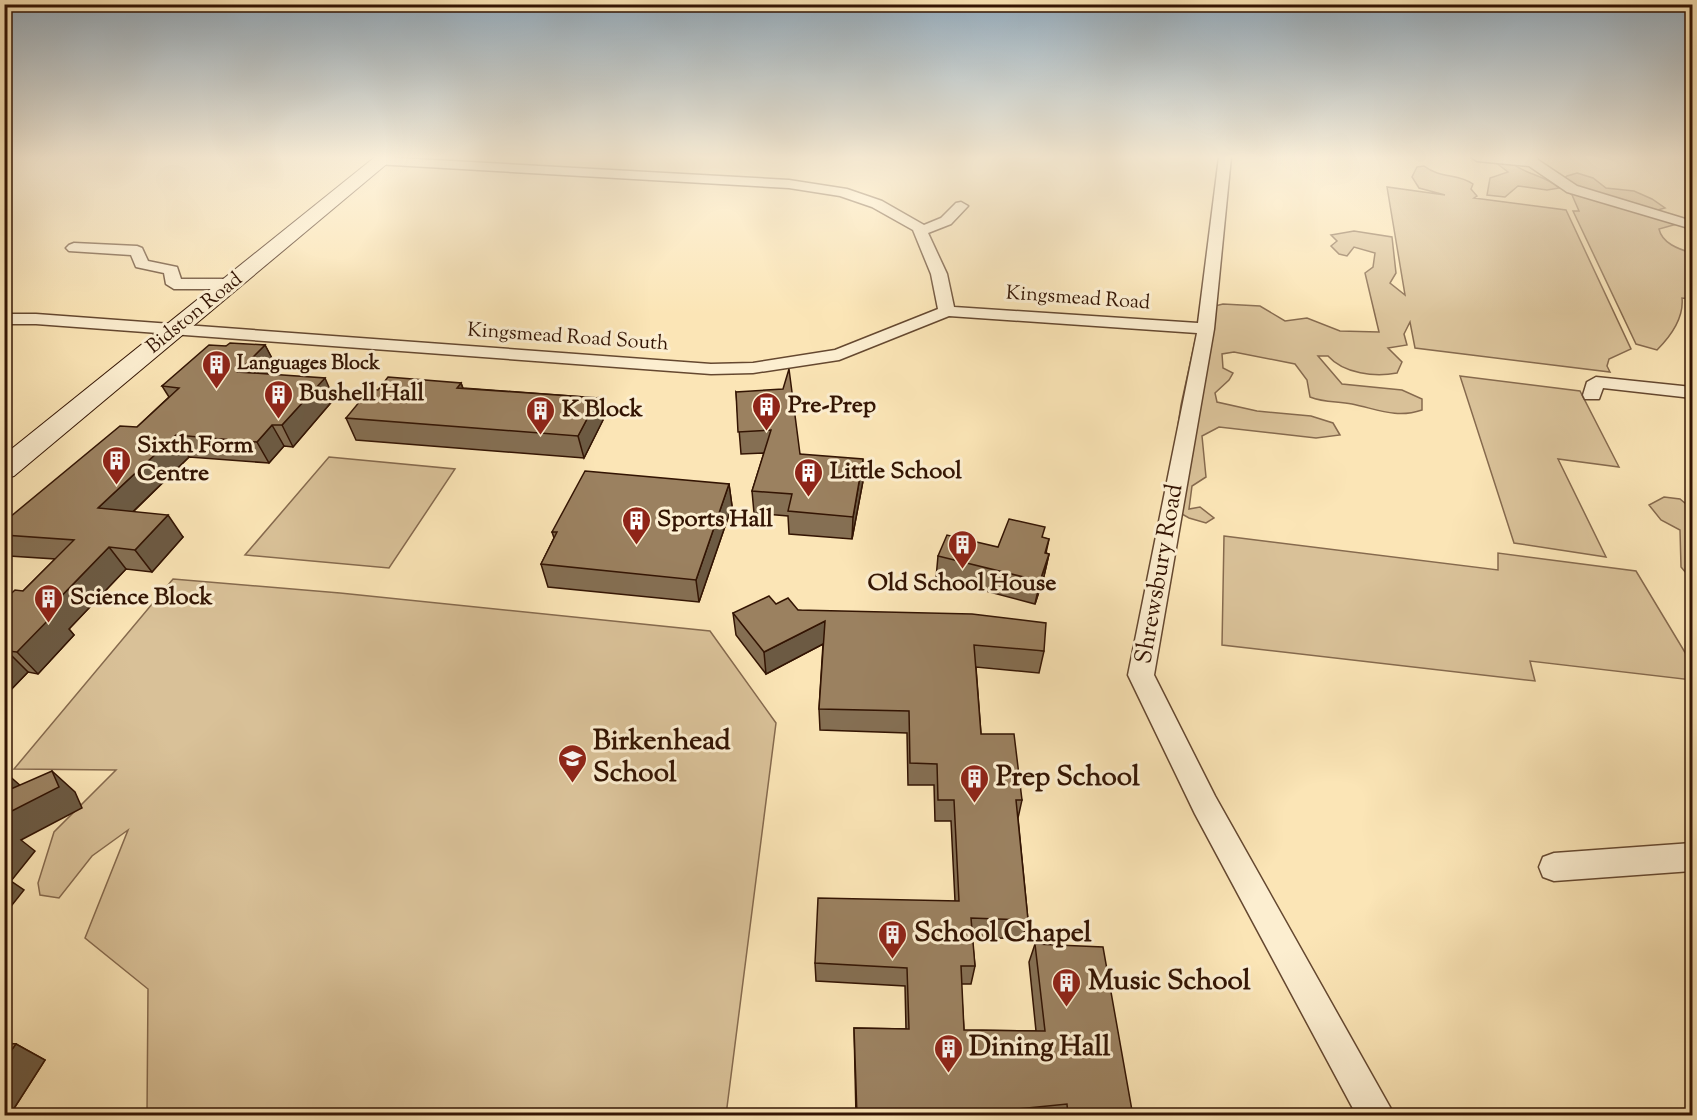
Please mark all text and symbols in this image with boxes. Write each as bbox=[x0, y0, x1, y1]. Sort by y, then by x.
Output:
street label: Bidston Road bbox=[141, 266, 249, 362]
street label: Kingsmead Road bbox=[1005, 279, 1151, 319]
street label: Kingsmead Road South bbox=[466, 316, 670, 360]
building icon: Languages Block bbox=[200, 348, 232, 390]
place label: Languages Block bbox=[237, 350, 380, 379]
place label: Bushell Hall bbox=[299, 377, 425, 411]
building icon: Bushell Hall bbox=[262, 378, 294, 420]
place label: Pre-Prep bbox=[788, 389, 876, 423]
building icon: Pre-Prep bbox=[751, 390, 783, 432]
place label: K Block bbox=[562, 393, 644, 427]
building icon: K Block bbox=[525, 394, 557, 436]
place label: Sixth Form Centre bbox=[137, 429, 254, 491]
building icon: Sixth Form Centre bbox=[100, 444, 132, 486]
place label: Little School bbox=[830, 455, 962, 489]
building icon: Little School bbox=[793, 456, 825, 498]
street label: Shrewsbury Road bbox=[1127, 481, 1193, 667]
place label: Sports Hall bbox=[657, 503, 773, 537]
building icon: Sports Hall bbox=[620, 504, 652, 546]
building icon: Old School House bbox=[946, 528, 978, 570]
place label: Old School House bbox=[868, 567, 1056, 601]
place label: Science Block bbox=[70, 581, 213, 615]
building icon: Science Block bbox=[33, 582, 65, 624]
place label: Birkenhead School bbox=[593, 722, 731, 794]
school or university icon: Birkenhead School bbox=[556, 742, 588, 784]
place label: Prep School bbox=[996, 758, 1140, 798]
building icon: Prep School bbox=[959, 762, 991, 804]
place label: School Chapel bbox=[914, 914, 1092, 954]
building icon: School Chapel bbox=[877, 918, 909, 960]
place label: Music School bbox=[1088, 962, 1251, 1002]
building icon: Music School bbox=[1051, 966, 1083, 1008]
place label: Dining Hall bbox=[969, 1028, 1110, 1068]
building icon: Dining Hall bbox=[932, 1032, 964, 1074]

